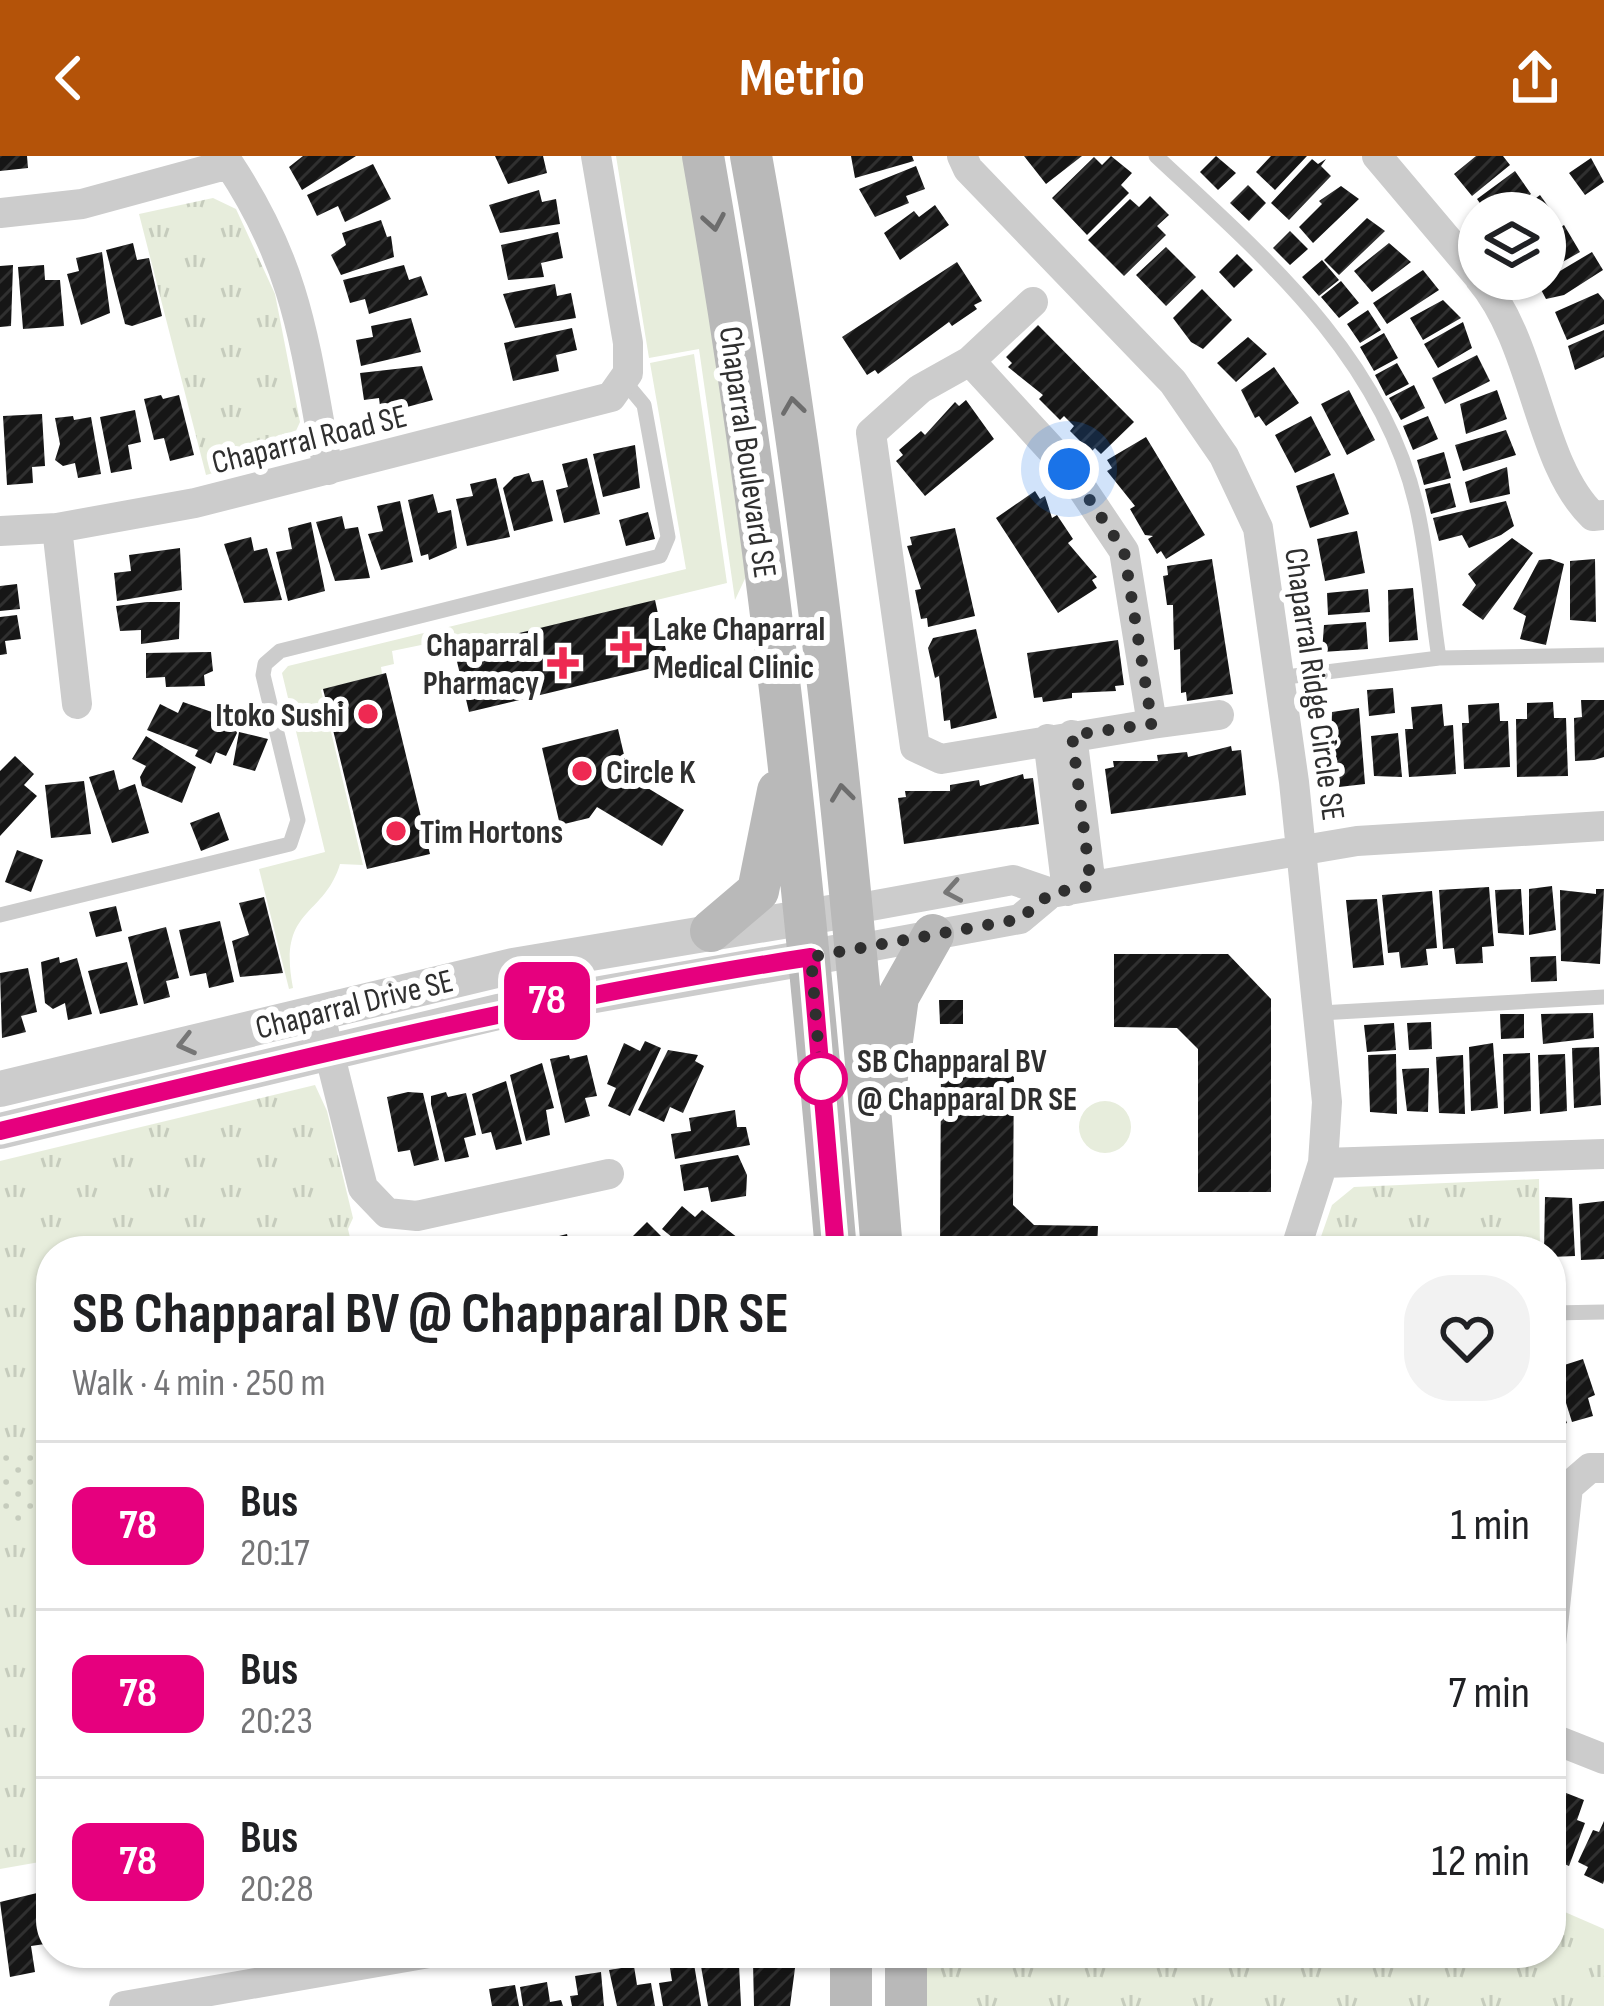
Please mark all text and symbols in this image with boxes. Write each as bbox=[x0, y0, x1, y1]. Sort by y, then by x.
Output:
icon: back bbox=[36, 45, 102, 111]
icon: share bbox=[1502, 45, 1568, 111]
text: Metrio bbox=[739, 46, 865, 111]
map controls bbox=[1458, 192, 1566, 300]
button: layers bbox=[1458, 192, 1566, 300]
one-way arrow bbox=[700, 211, 725, 231]
street label: Chaparral Boulevard SE bbox=[710, 324, 784, 581]
street label: Chaparral Road SE bbox=[208, 396, 411, 483]
one-way arrow bbox=[781, 396, 807, 416]
your location bbox=[1039, 439, 1099, 499]
street label: Chaparral Ridge Circle SE bbox=[1275, 545, 1353, 823]
place label: Lake Chaparral Medical Clinic bbox=[653, 610, 825, 688]
place label: Chaparral Pharmacy bbox=[423, 626, 539, 704]
marker: Lake Chaparral Medical Clinic bbox=[610, 631, 642, 663]
marker: Chaparral Pharmacy bbox=[550, 650, 576, 676]
place label: Itoko Sushi bbox=[215, 696, 344, 736]
marker: Itoko Sushi bbox=[355, 701, 381, 727]
place label: Circle K bbox=[606, 753, 696, 793]
marker: Circle K bbox=[569, 758, 595, 784]
one-way arrow bbox=[829, 783, 855, 803]
place label: Tim Hortons bbox=[420, 813, 563, 853]
marker: Tim Hortons bbox=[383, 818, 409, 844]
one-way arrow bbox=[943, 877, 963, 903]
street label: Chaparral Drive SE bbox=[252, 961, 457, 1049]
line badge: 78 bbox=[493, 962, 601, 1040]
text: 78 bbox=[528, 975, 566, 1026]
one-way arrow bbox=[176, 1030, 196, 1055]
place label: SB Chapparal BV @ Chapparal DR SE bbox=[857, 1042, 1077, 1120]
marker: SB Chapparal BV @ Chapparal DR SE bbox=[796, 1054, 846, 1104]
button: heart bbox=[1404, 1275, 1530, 1401]
text: SB Chapparal BV @ Chapparal DR SE bbox=[72, 1281, 789, 1349]
text: Walk · 4 min · 250 m bbox=[72, 1360, 326, 1407]
text: Bus bbox=[240, 1475, 298, 1530]
text: 1 min bbox=[1451, 1498, 1530, 1553]
text: 78 bbox=[119, 1500, 157, 1551]
text: 20:17 bbox=[240, 1530, 310, 1577]
text: Bus bbox=[240, 1643, 298, 1698]
text: 7 min bbox=[1448, 1666, 1530, 1721]
text: 78 bbox=[119, 1668, 157, 1719]
text: 20:23 bbox=[240, 1698, 313, 1745]
text: Bus bbox=[240, 1811, 298, 1866]
text: 12 min bbox=[1432, 1834, 1530, 1889]
text: 78 bbox=[119, 1836, 157, 1887]
text: 20:28 bbox=[240, 1866, 314, 1913]

